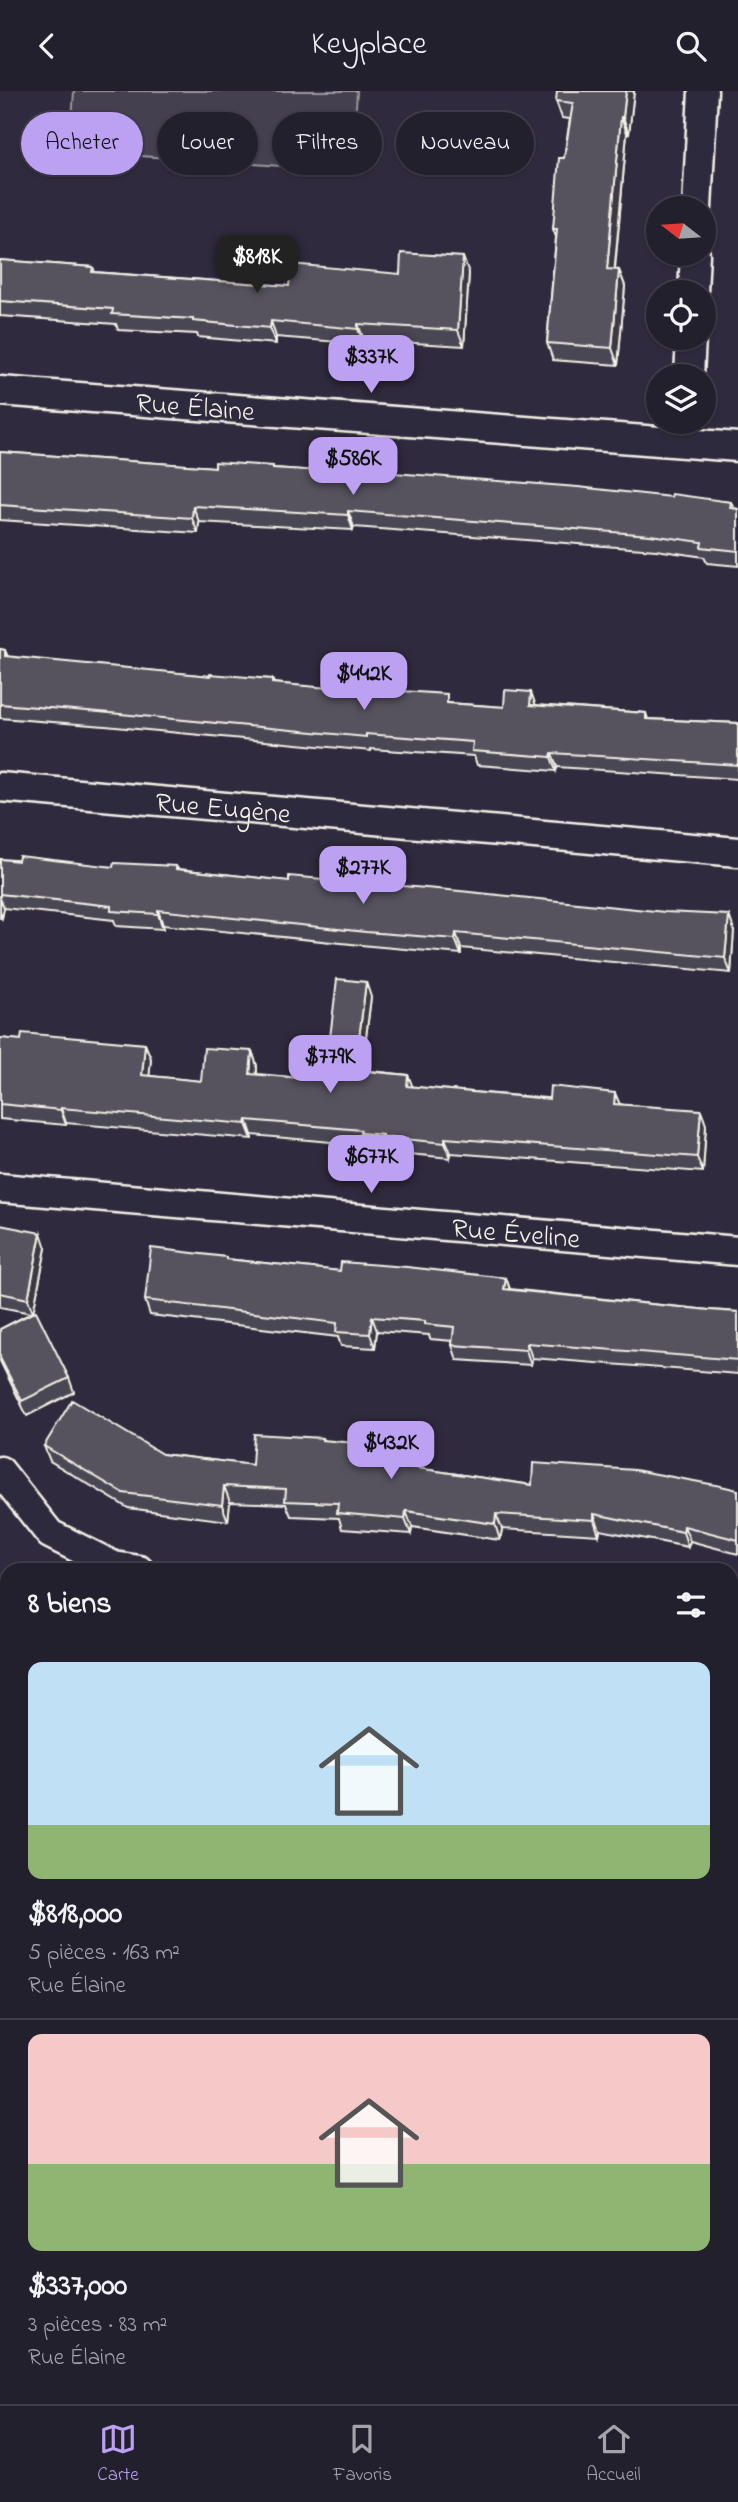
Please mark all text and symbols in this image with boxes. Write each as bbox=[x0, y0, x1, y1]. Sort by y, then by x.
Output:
text: Keyplace bbox=[311, 22, 427, 69]
icon: back bbox=[28, 27, 66, 65]
icon: search bbox=[672, 27, 710, 65]
chip: Acheter bbox=[21, 112, 143, 175]
chip: Louer bbox=[157, 112, 258, 175]
chip: Filtres bbox=[272, 112, 382, 175]
chip: Nouveau bbox=[396, 112, 534, 175]
north arrow bbox=[646, 196, 716, 266]
map controls bbox=[646, 196, 716, 434]
pin: $818K bbox=[208, 235, 306, 295]
text: $818K bbox=[232, 241, 282, 274]
button: locate bbox=[646, 280, 716, 350]
pin: $337K bbox=[322, 335, 420, 395]
text: $337K bbox=[344, 341, 398, 374]
button: layers bbox=[646, 364, 716, 434]
street label: Rue Élaine bbox=[134, 384, 257, 434]
pin: $586K bbox=[304, 437, 402, 497]
text: $586K bbox=[325, 443, 381, 476]
pin: $442K bbox=[315, 653, 413, 712]
text: $442K bbox=[336, 658, 392, 691]
street label: Rue Eugène bbox=[154, 784, 293, 837]
pin: $277K bbox=[314, 847, 412, 906]
text: $277K bbox=[335, 852, 391, 885]
pin: $779K bbox=[281, 1035, 379, 1095]
text: $779K bbox=[305, 1041, 355, 1074]
pin: $677K bbox=[322, 1135, 420, 1195]
text: $677K bbox=[344, 1141, 398, 1174]
street label: Rue Éveline bbox=[450, 1210, 582, 1261]
pin: $432K bbox=[342, 1421, 440, 1481]
text: $432K bbox=[363, 1427, 419, 1460]
text: 8 biens bbox=[28, 1583, 112, 1627]
icon: filters bbox=[672, 1586, 710, 1624]
icon: home bbox=[306, 1708, 432, 1834]
text: $818,000 bbox=[28, 1893, 122, 1937]
text: 5 pièces · 163 m² bbox=[28, 1937, 180, 1970]
text: Rue Élaine bbox=[28, 1970, 126, 2003]
icon: home bbox=[306, 2080, 432, 2206]
text: $337,000 bbox=[28, 2265, 127, 2309]
text: 3 pièces · 83 m² bbox=[28, 2309, 167, 2342]
text: Rue Élaine bbox=[28, 2342, 126, 2375]
tab: Carte bbox=[97, 2420, 139, 2489]
tab: Favoris bbox=[333, 2420, 392, 2489]
tab: Accueil bbox=[586, 2420, 641, 2489]

